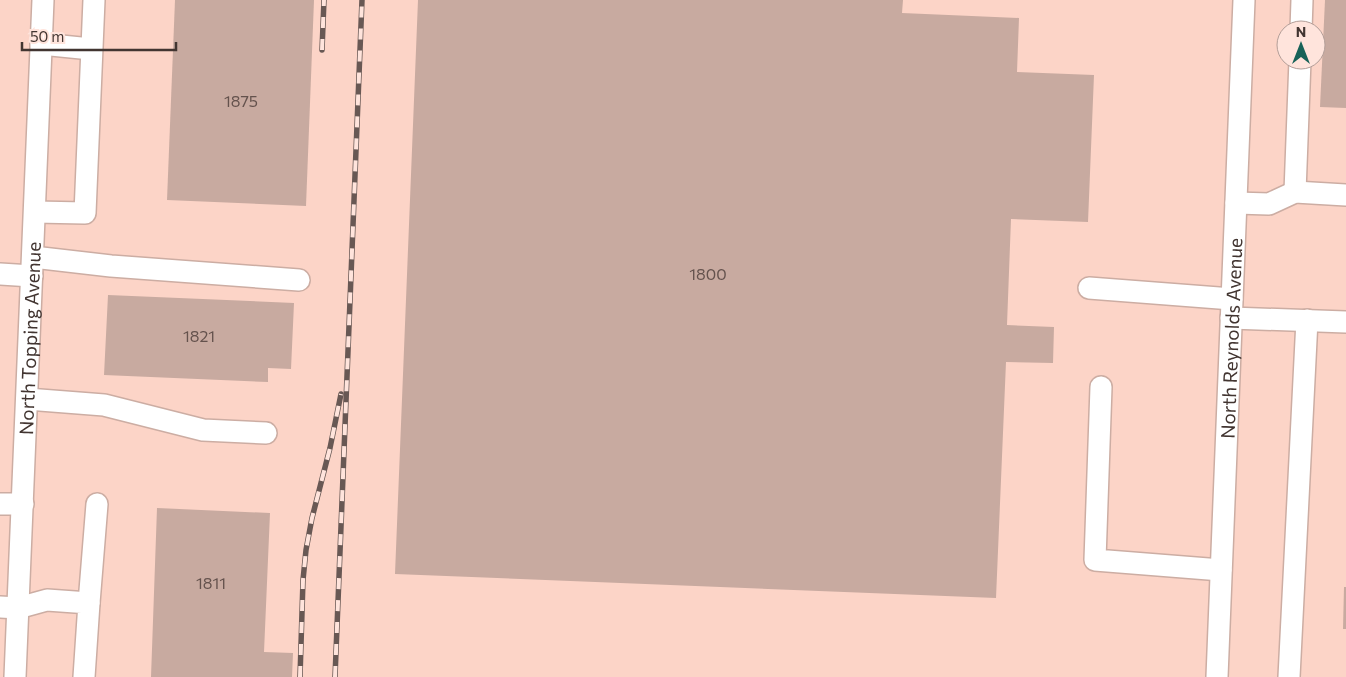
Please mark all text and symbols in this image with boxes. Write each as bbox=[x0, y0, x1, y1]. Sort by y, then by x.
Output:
scale bar bbox=[22, 20, 176, 52]
north arrow bbox=[1276, 20, 1326, 70]
text: N bbox=[1296, 23, 1306, 40]
text: 50 m bbox=[30, 27, 64, 45]
house number: 1875 bbox=[224, 91, 258, 110]
street label: North Reynolds Avenue bbox=[1215, 237, 1246, 439]
street label: North Topping Avenue bbox=[14, 241, 44, 435]
house number: 1800 bbox=[689, 264, 727, 283]
house number: 1821 bbox=[183, 326, 215, 345]
house number: 1811 bbox=[196, 573, 226, 592]

